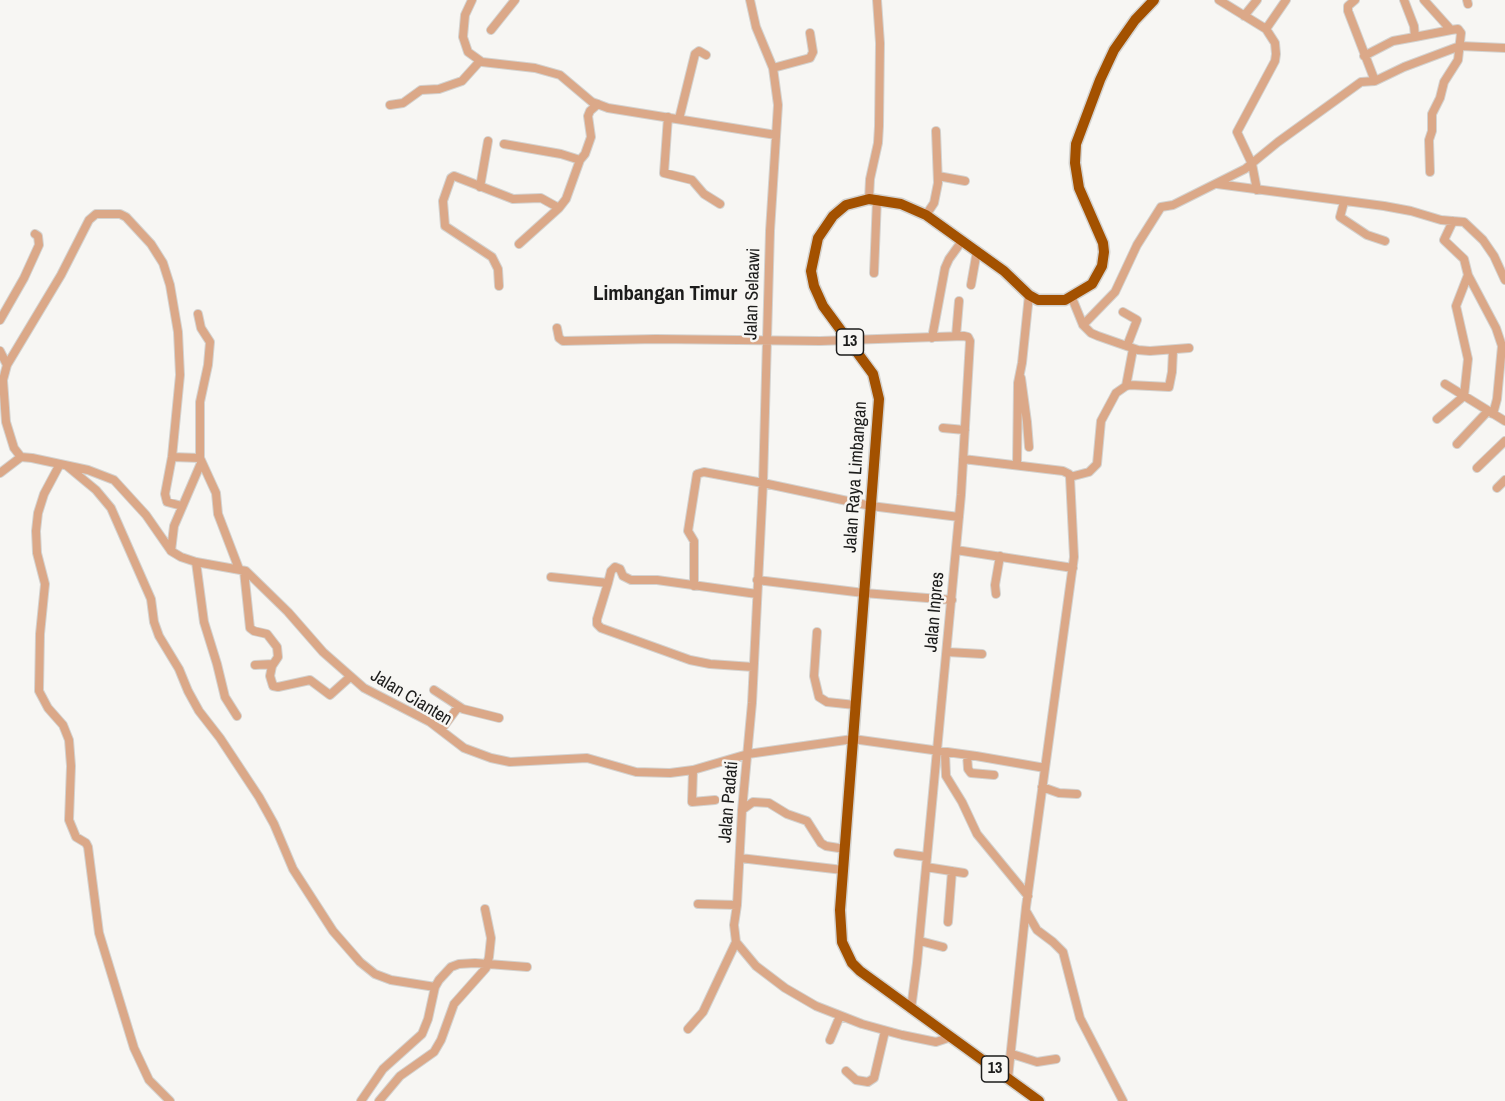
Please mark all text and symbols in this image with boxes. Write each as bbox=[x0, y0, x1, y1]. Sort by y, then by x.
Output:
street label: Jalan Selaawi bbox=[741, 248, 765, 340]
district label: Limbangan Timur bbox=[593, 281, 737, 307]
road number: 13 bbox=[836, 329, 864, 355]
street label: Jalan Raya Limbangan bbox=[840, 401, 872, 553]
street label: Jalan Inpres bbox=[921, 571, 949, 653]
street label: Jalan Cianten bbox=[366, 665, 456, 731]
street label: Jalan Padati bbox=[715, 760, 743, 844]
road number: 13 bbox=[982, 1056, 1008, 1082]

